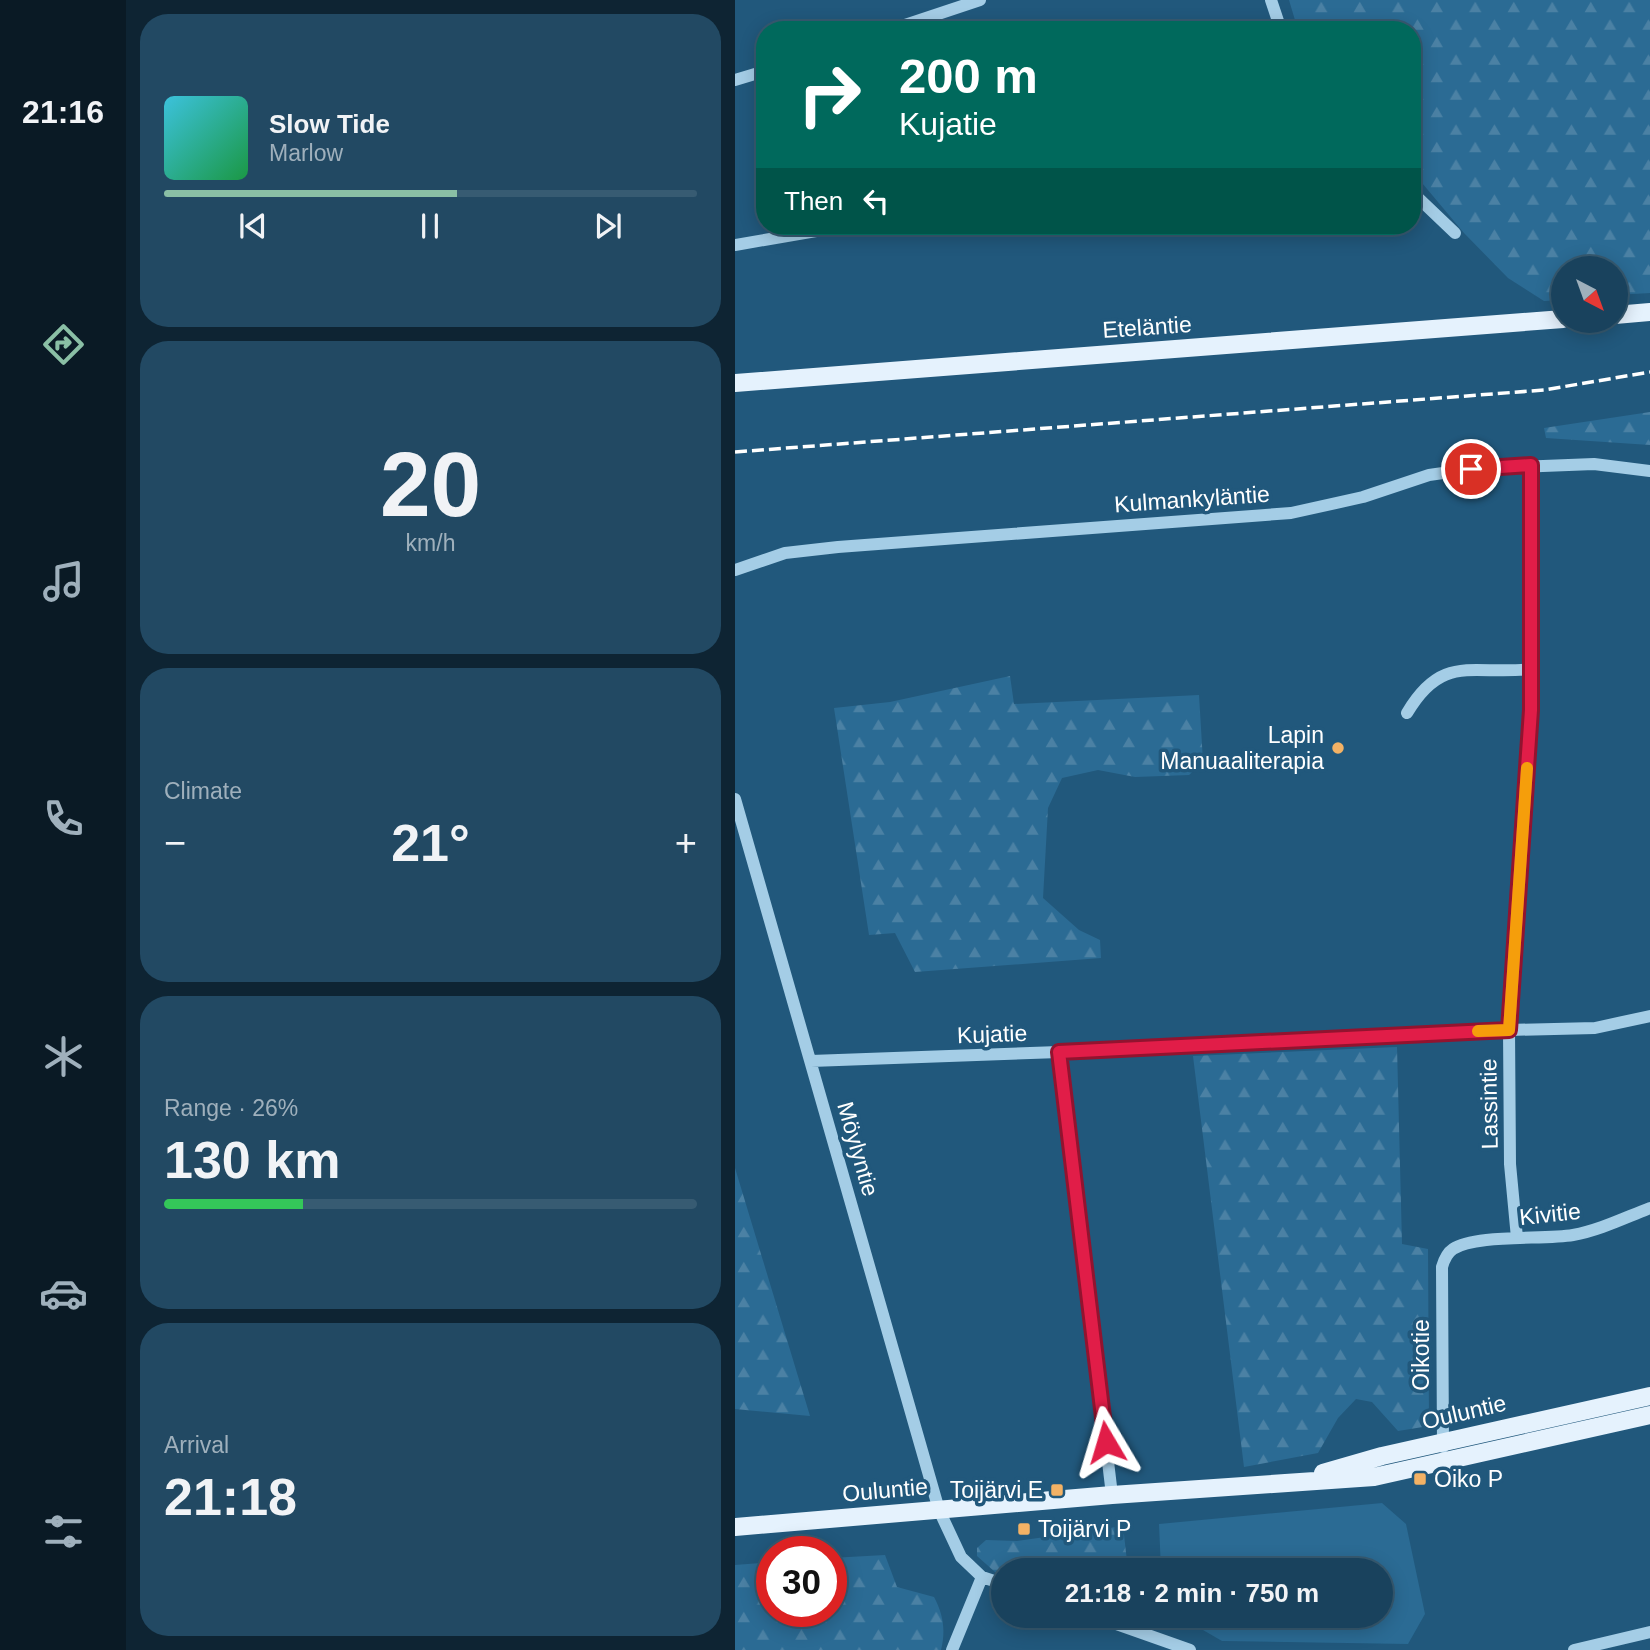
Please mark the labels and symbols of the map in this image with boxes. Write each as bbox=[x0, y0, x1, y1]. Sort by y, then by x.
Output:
north arrow bbox=[1551, 256, 1627, 332]
street label: Eteläntie bbox=[1101, 311, 1193, 343]
pin bbox=[1441, 439, 1501, 499]
street label: Kulmankyläntie bbox=[1113, 481, 1271, 517]
place label: Lapin Manuaaliterapia bbox=[1160, 722, 1324, 774]
marker: Lapin Manuaaliterapia bbox=[1330, 740, 1346, 756]
street label: Kujatie bbox=[956, 1020, 1028, 1048]
street label: Lassintie bbox=[1475, 1058, 1503, 1150]
street label: Möylyntie bbox=[832, 1099, 884, 1199]
street label: Kivitie bbox=[1518, 1198, 1582, 1230]
street label: Oikotie bbox=[1408, 1319, 1434, 1391]
street label: Ouluntie bbox=[1419, 1390, 1509, 1434]
position arrow bbox=[1069, 1405, 1143, 1479]
place label: Oiko P bbox=[1434, 1466, 1503, 1492]
marker: Oiko P bbox=[1412, 1471, 1428, 1487]
street label: Ouluntie bbox=[841, 1473, 929, 1507]
place label: Toijärvi E bbox=[950, 1477, 1043, 1503]
marker: Toijärvi E bbox=[1049, 1482, 1065, 1498]
place label: Toijärvi P bbox=[1038, 1516, 1131, 1542]
marker: Toijärvi P bbox=[1016, 1521, 1032, 1537]
speed limit sign: 30 bbox=[756, 1536, 847, 1627]

